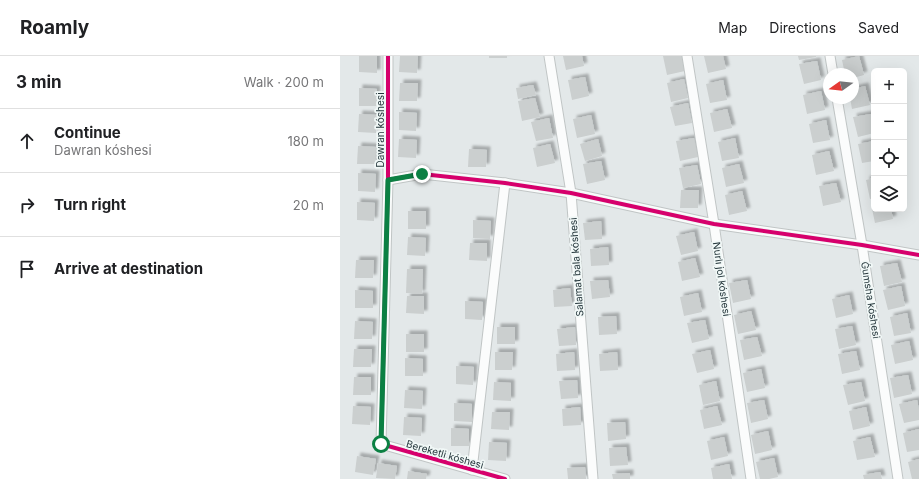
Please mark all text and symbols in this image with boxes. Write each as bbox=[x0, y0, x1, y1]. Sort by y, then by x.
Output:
text: Roamly bbox=[20, 16, 89, 39]
text: Map bbox=[718, 19, 747, 36]
text: Directions bbox=[769, 19, 836, 36]
text: Saved bbox=[858, 19, 899, 36]
north arrow bbox=[823, 68, 859, 104]
map controls bbox=[871, 68, 907, 212]
button: + bbox=[871, 68, 907, 104]
text: 3 min bbox=[16, 72, 62, 92]
text: Walk · 200 m bbox=[244, 74, 324, 90]
street label: Dawran kóshesi bbox=[374, 92, 386, 168]
button: − bbox=[871, 104, 907, 140]
text: Continue bbox=[54, 123, 121, 142]
icon: ahead bbox=[16, 130, 38, 152]
text: 180 m bbox=[287, 133, 324, 149]
button: locate bbox=[871, 140, 907, 176]
text: Dawran kóshesi bbox=[54, 142, 152, 158]
route end bbox=[413, 165, 431, 183]
button: layers bbox=[871, 176, 907, 212]
icon: right bbox=[16, 194, 38, 216]
text: Turn right bbox=[54, 195, 126, 214]
text: 20 m bbox=[293, 197, 324, 213]
street label: Salamat bala kóshesi bbox=[567, 217, 585, 317]
street label: Nurlı jol kóshesi bbox=[711, 241, 733, 317]
icon: arrive bbox=[16, 258, 38, 280]
text: Arrive at destination bbox=[54, 259, 203, 278]
street label: Ǵumsha kóshesi bbox=[859, 261, 884, 339]
route start bbox=[372, 435, 390, 453]
street label: Bereketli kóshesi bbox=[405, 437, 485, 471]

